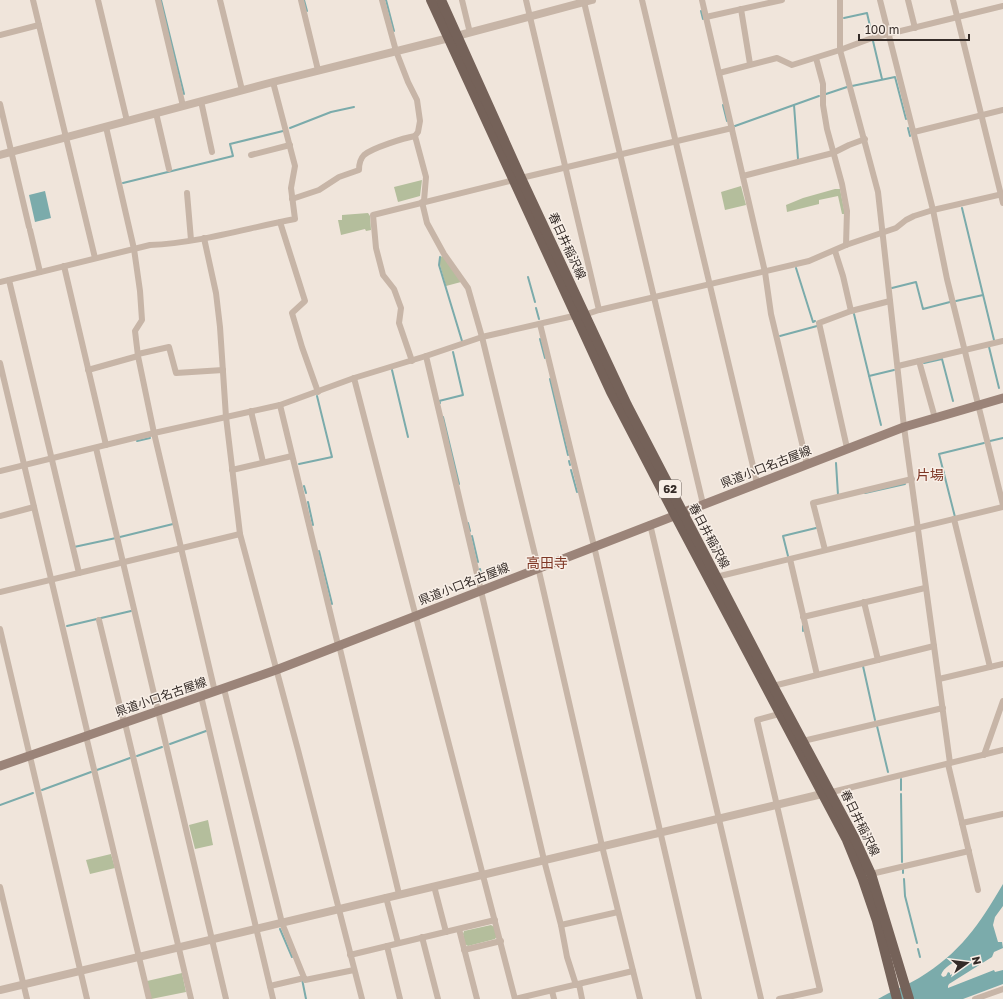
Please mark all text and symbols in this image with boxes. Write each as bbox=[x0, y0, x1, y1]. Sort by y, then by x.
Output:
scale bar bbox=[859, 16, 969, 42]
text: 100 m bbox=[865, 22, 899, 37]
street label: 春日井稲沢線 bbox=[545, 210, 589, 282]
street label: 県道小口名古屋線 bbox=[718, 442, 813, 491]
district label: 片場 bbox=[916, 466, 944, 483]
road number: 62 bbox=[659, 480, 681, 498]
street label: 春日井稲沢線 bbox=[686, 500, 733, 571]
district label: 高田寺 bbox=[526, 554, 568, 571]
street label: 県道小口名古屋線 bbox=[416, 559, 511, 608]
street label: 県道小口名古屋線 bbox=[113, 674, 209, 719]
street label: 春日井稲沢線 bbox=[838, 787, 883, 858]
north arrow bbox=[947, 943, 987, 983]
text: N bbox=[970, 955, 985, 966]

